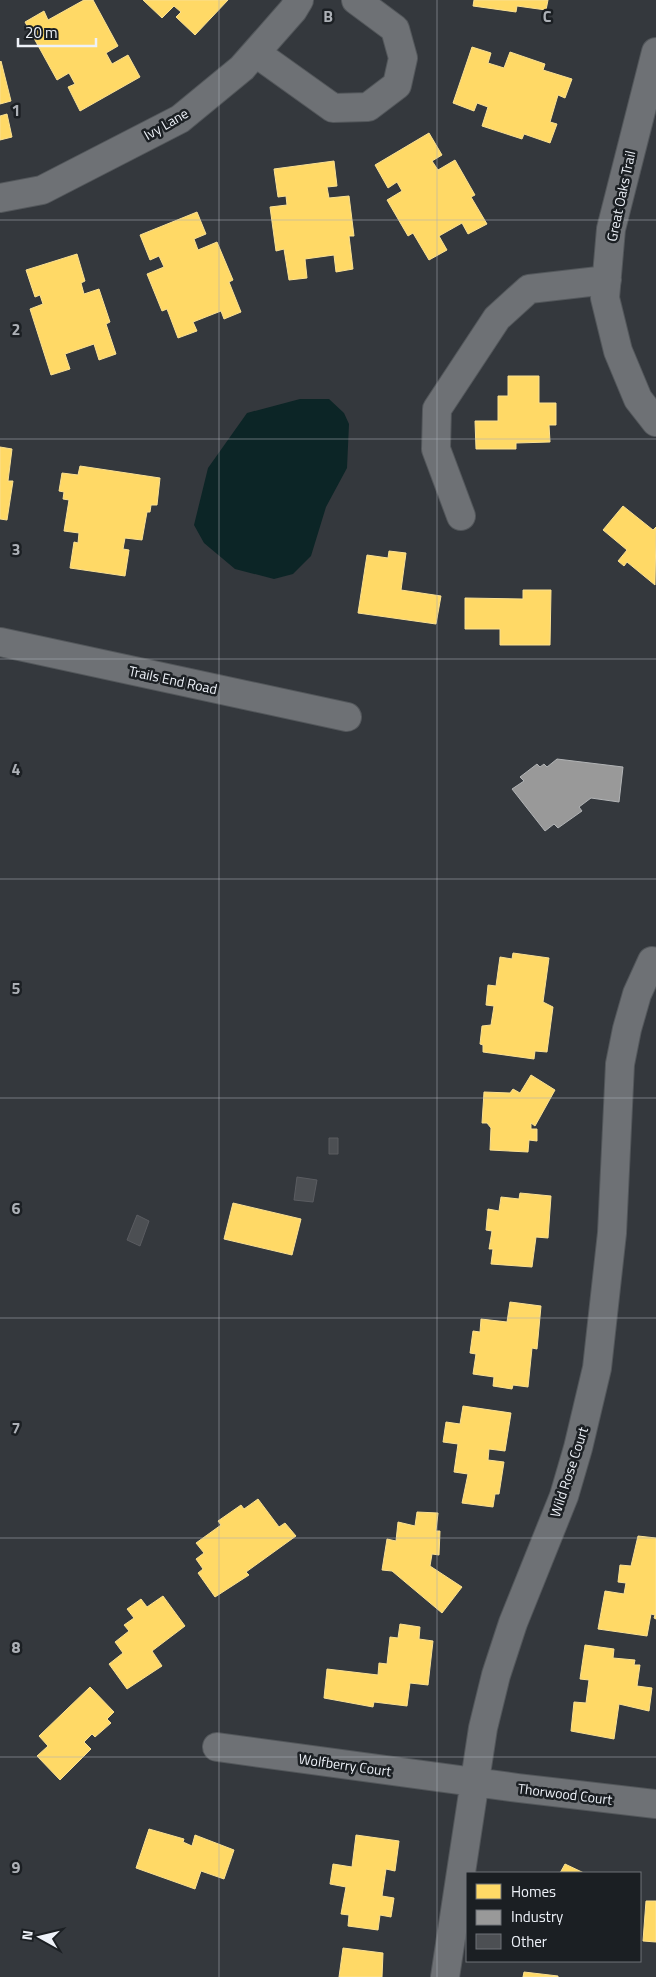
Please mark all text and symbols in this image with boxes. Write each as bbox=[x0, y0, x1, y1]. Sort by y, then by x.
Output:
text: B bbox=[323, 4, 333, 28]
text: C bbox=[543, 4, 552, 28]
scale bar bbox=[18, 15, 95, 47]
text: 20 m bbox=[25, 21, 58, 44]
text: 1 bbox=[12, 98, 20, 122]
street label: Ivy Lane bbox=[140, 102, 192, 145]
street label: Great Oaks Trail bbox=[601, 149, 640, 243]
text: 2 bbox=[12, 317, 20, 341]
text: 3 bbox=[12, 537, 20, 561]
street label: Trails End Road bbox=[127, 660, 219, 699]
text: 4 bbox=[12, 757, 21, 781]
text: 5 bbox=[12, 976, 21, 1000]
text: 6 bbox=[12, 1196, 21, 1220]
text: 7 bbox=[12, 1416, 20, 1440]
street label: Wild Rose Court bbox=[544, 1424, 593, 1520]
text: 8 bbox=[12, 1635, 21, 1659]
street label: Wolfberry Court bbox=[297, 1748, 393, 1781]
street label: Thorwood Court bbox=[517, 1777, 614, 1810]
text: 9 bbox=[12, 1855, 21, 1879]
legend bbox=[466, 1872, 641, 1962]
text: Homes bbox=[511, 1880, 556, 1903]
text: Industry bbox=[511, 1905, 563, 1928]
north arrow bbox=[15, 1912, 65, 1962]
text: N bbox=[16, 1929, 38, 1941]
text: Other bbox=[511, 1930, 547, 1953]

